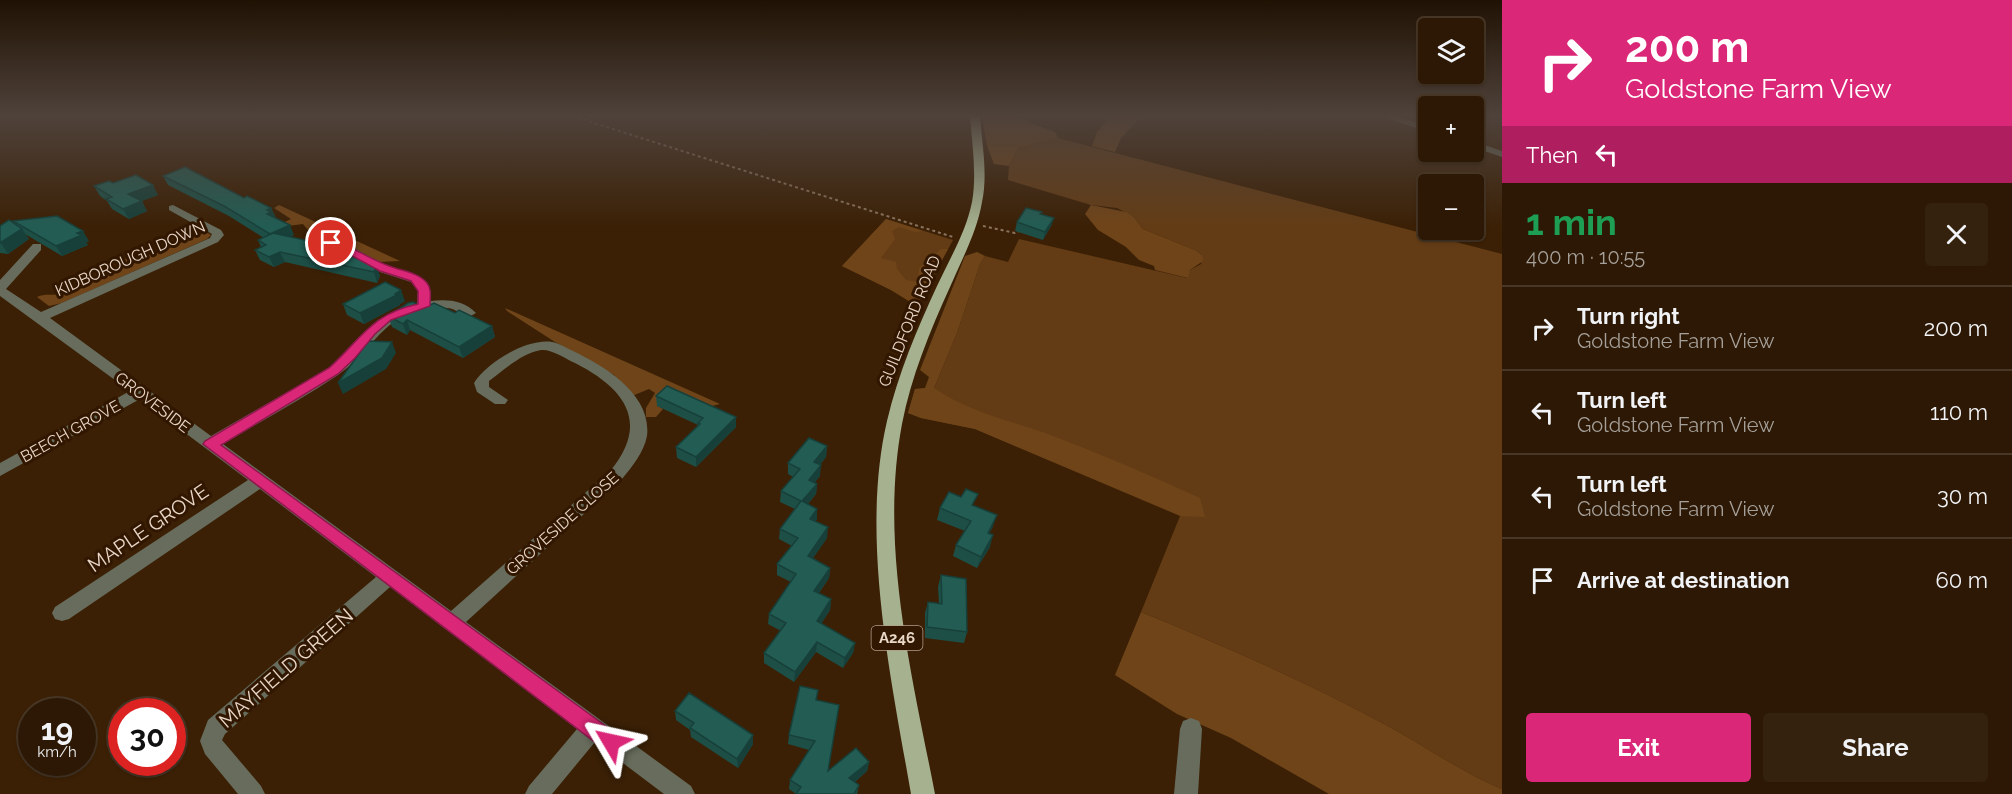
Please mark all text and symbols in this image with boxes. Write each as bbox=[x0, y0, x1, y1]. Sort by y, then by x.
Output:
map controls bbox=[1418, 18, 1484, 240]
button: layers bbox=[1418, 18, 1484, 84]
text: 200 m bbox=[1625, 23, 1749, 72]
icon: right bbox=[1526, 24, 1604, 102]
text: Goldstone Farm View bbox=[1625, 73, 1892, 104]
button: + bbox=[1418, 96, 1484, 162]
icon: left bbox=[1590, 138, 1623, 171]
text: Then bbox=[1526, 142, 1578, 168]
button: − bbox=[1418, 174, 1484, 240]
text: 1 min bbox=[1526, 201, 1617, 243]
button: close bbox=[1925, 203, 1988, 266]
street label: KIDBOROUGH DOWN bbox=[52, 217, 208, 300]
pin bbox=[305, 217, 356, 268]
icon: arrive bbox=[314, 226, 347, 259]
text: 400 m · 10:55 bbox=[1526, 245, 1645, 269]
street label: GUILDFORD ROAD bbox=[874, 253, 944, 390]
text: Turn right bbox=[1577, 303, 1680, 329]
icon: right bbox=[1526, 312, 1559, 345]
text: 200 m bbox=[1924, 315, 1988, 341]
text: Goldstone Farm View bbox=[1577, 329, 1775, 353]
street label: GROVESIDE bbox=[111, 368, 194, 437]
text: Turn left bbox=[1577, 387, 1667, 413]
street label: BEECH GROVE bbox=[17, 396, 124, 467]
icon: left bbox=[1526, 396, 1559, 429]
text: 110 m bbox=[1930, 399, 1988, 425]
text: Goldstone Farm View bbox=[1577, 413, 1775, 437]
street label: GROVESIDE CLOSE bbox=[502, 468, 622, 579]
text: Turn left bbox=[1577, 471, 1667, 497]
street label: MAPLE GROVE bbox=[83, 479, 213, 577]
icon: left bbox=[1526, 480, 1559, 513]
text: 30 m bbox=[1937, 483, 1988, 509]
text: Goldstone Farm View bbox=[1577, 497, 1775, 521]
icon: arrive bbox=[1526, 564, 1559, 597]
text: Arrive at destination bbox=[1577, 567, 1790, 593]
text: 60 m bbox=[1935, 567, 1988, 593]
street label: MAYFIELD GREEN bbox=[214, 603, 358, 733]
road number: A246 bbox=[872, 626, 922, 650]
speed limit sign: 30 bbox=[108, 698, 186, 776]
position arrow bbox=[579, 710, 643, 774]
text: 19 bbox=[41, 712, 73, 747]
button: Exit bbox=[1526, 713, 1751, 782]
button: Share bbox=[1763, 713, 1988, 782]
text: km/h bbox=[37, 743, 77, 761]

